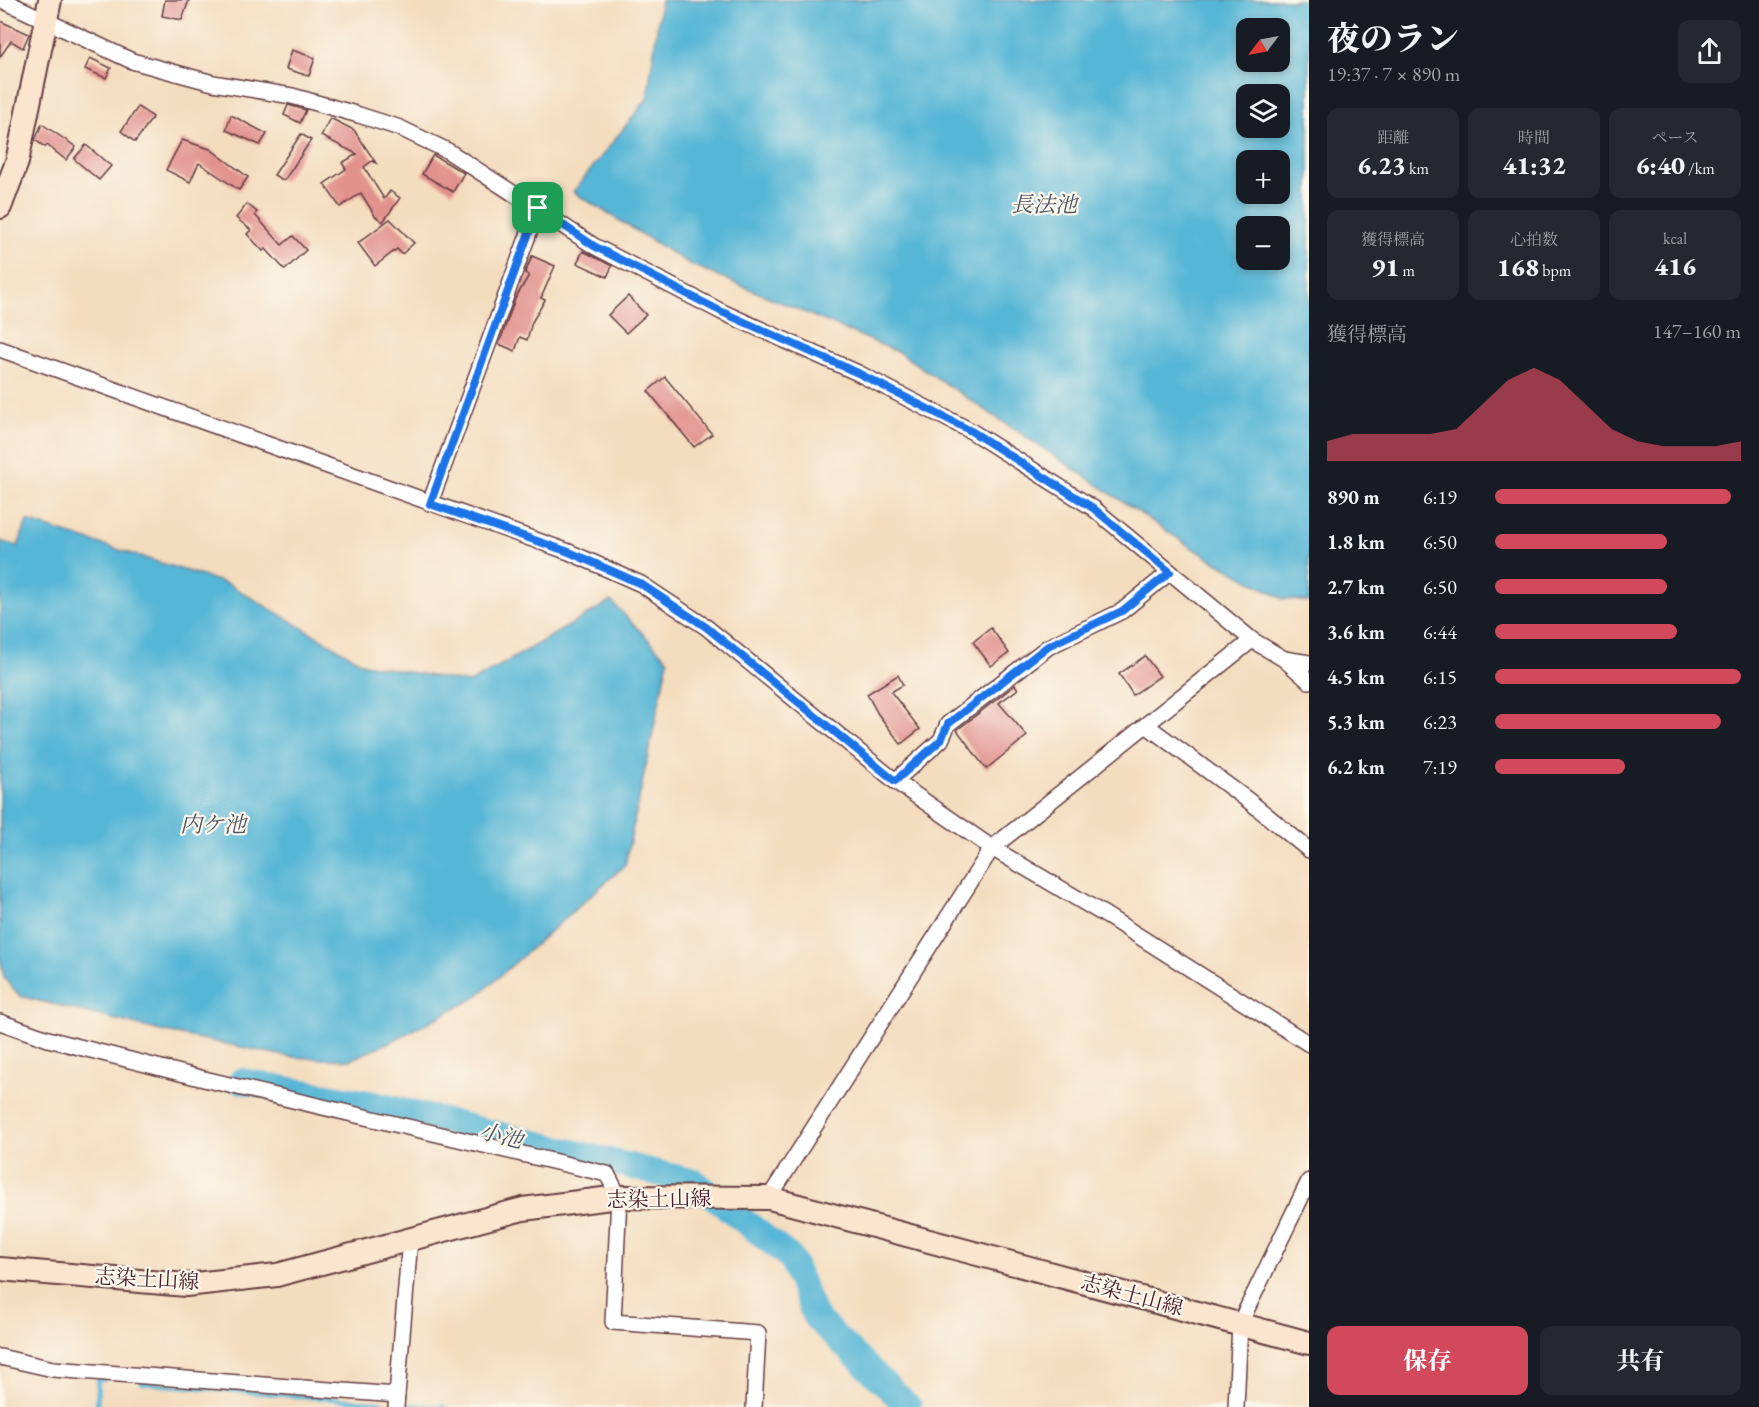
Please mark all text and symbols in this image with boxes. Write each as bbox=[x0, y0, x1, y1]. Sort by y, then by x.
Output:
text: 夜のラン bbox=[1327, 17, 1459, 60]
north arrow bbox=[1236, 18, 1290, 72]
map controls bbox=[1236, 18, 1290, 270]
button: share bbox=[1678, 20, 1741, 83]
text: 19:37 · 7 × 890 m bbox=[1327, 61, 1460, 87]
button: layers bbox=[1236, 84, 1290, 138]
text: 距離 bbox=[1377, 127, 1409, 148]
text: 時間 bbox=[1518, 127, 1550, 148]
text: ペース bbox=[1651, 127, 1699, 148]
text: 6.23 bbox=[1357, 148, 1406, 182]
text: 41:32 bbox=[1502, 148, 1566, 182]
text: 6:40 bbox=[1635, 148, 1685, 182]
button: + bbox=[1236, 150, 1290, 204]
text: km bbox=[1406, 158, 1429, 179]
text: /km bbox=[1685, 158, 1715, 179]
pin bbox=[512, 182, 563, 233]
water label: 長法池 bbox=[1011, 190, 1080, 219]
icon: arrive bbox=[521, 191, 554, 224]
button: − bbox=[1236, 216, 1290, 270]
text: kcal bbox=[1663, 228, 1687, 249]
text: 獲得標高 bbox=[1361, 229, 1425, 250]
text: 心拍数 bbox=[1510, 229, 1558, 250]
text: 416 bbox=[1654, 249, 1696, 283]
text: 91 bbox=[1371, 250, 1399, 284]
text: 168 bbox=[1497, 250, 1539, 284]
text: m bbox=[1399, 260, 1415, 281]
text: bpm bbox=[1539, 260, 1571, 281]
text: 147–160 m bbox=[1653, 318, 1741, 344]
text: 獲得標高 bbox=[1327, 321, 1407, 347]
text: 890 m bbox=[1327, 484, 1380, 510]
text: 6:19 bbox=[1423, 484, 1457, 510]
text: 1.8 km bbox=[1327, 529, 1385, 555]
text: 6:50 bbox=[1423, 529, 1457, 555]
text: 2.7 km bbox=[1327, 574, 1385, 600]
text: 6:50 bbox=[1423, 574, 1457, 600]
text: 3.6 km bbox=[1327, 619, 1385, 645]
text: 6:44 bbox=[1423, 619, 1457, 645]
text: 4.5 km bbox=[1327, 664, 1385, 690]
text: 6:15 bbox=[1423, 664, 1457, 690]
text: 5.3 km bbox=[1327, 709, 1385, 735]
text: 6:23 bbox=[1423, 709, 1457, 735]
text: 6.2 km bbox=[1327, 754, 1385, 780]
text: 7:19 bbox=[1423, 754, 1457, 780]
water label: 内ケ池 bbox=[180, 810, 249, 839]
water label: 小池 bbox=[476, 1116, 529, 1156]
street label: 志染土山線 bbox=[606, 1184, 712, 1213]
street label: 志染土山線 bbox=[94, 1262, 200, 1295]
street label: 志染土山線 bbox=[1078, 1268, 1186, 1321]
button: 保存 bbox=[1327, 1326, 1528, 1395]
button: 共有 bbox=[1540, 1326, 1741, 1395]

